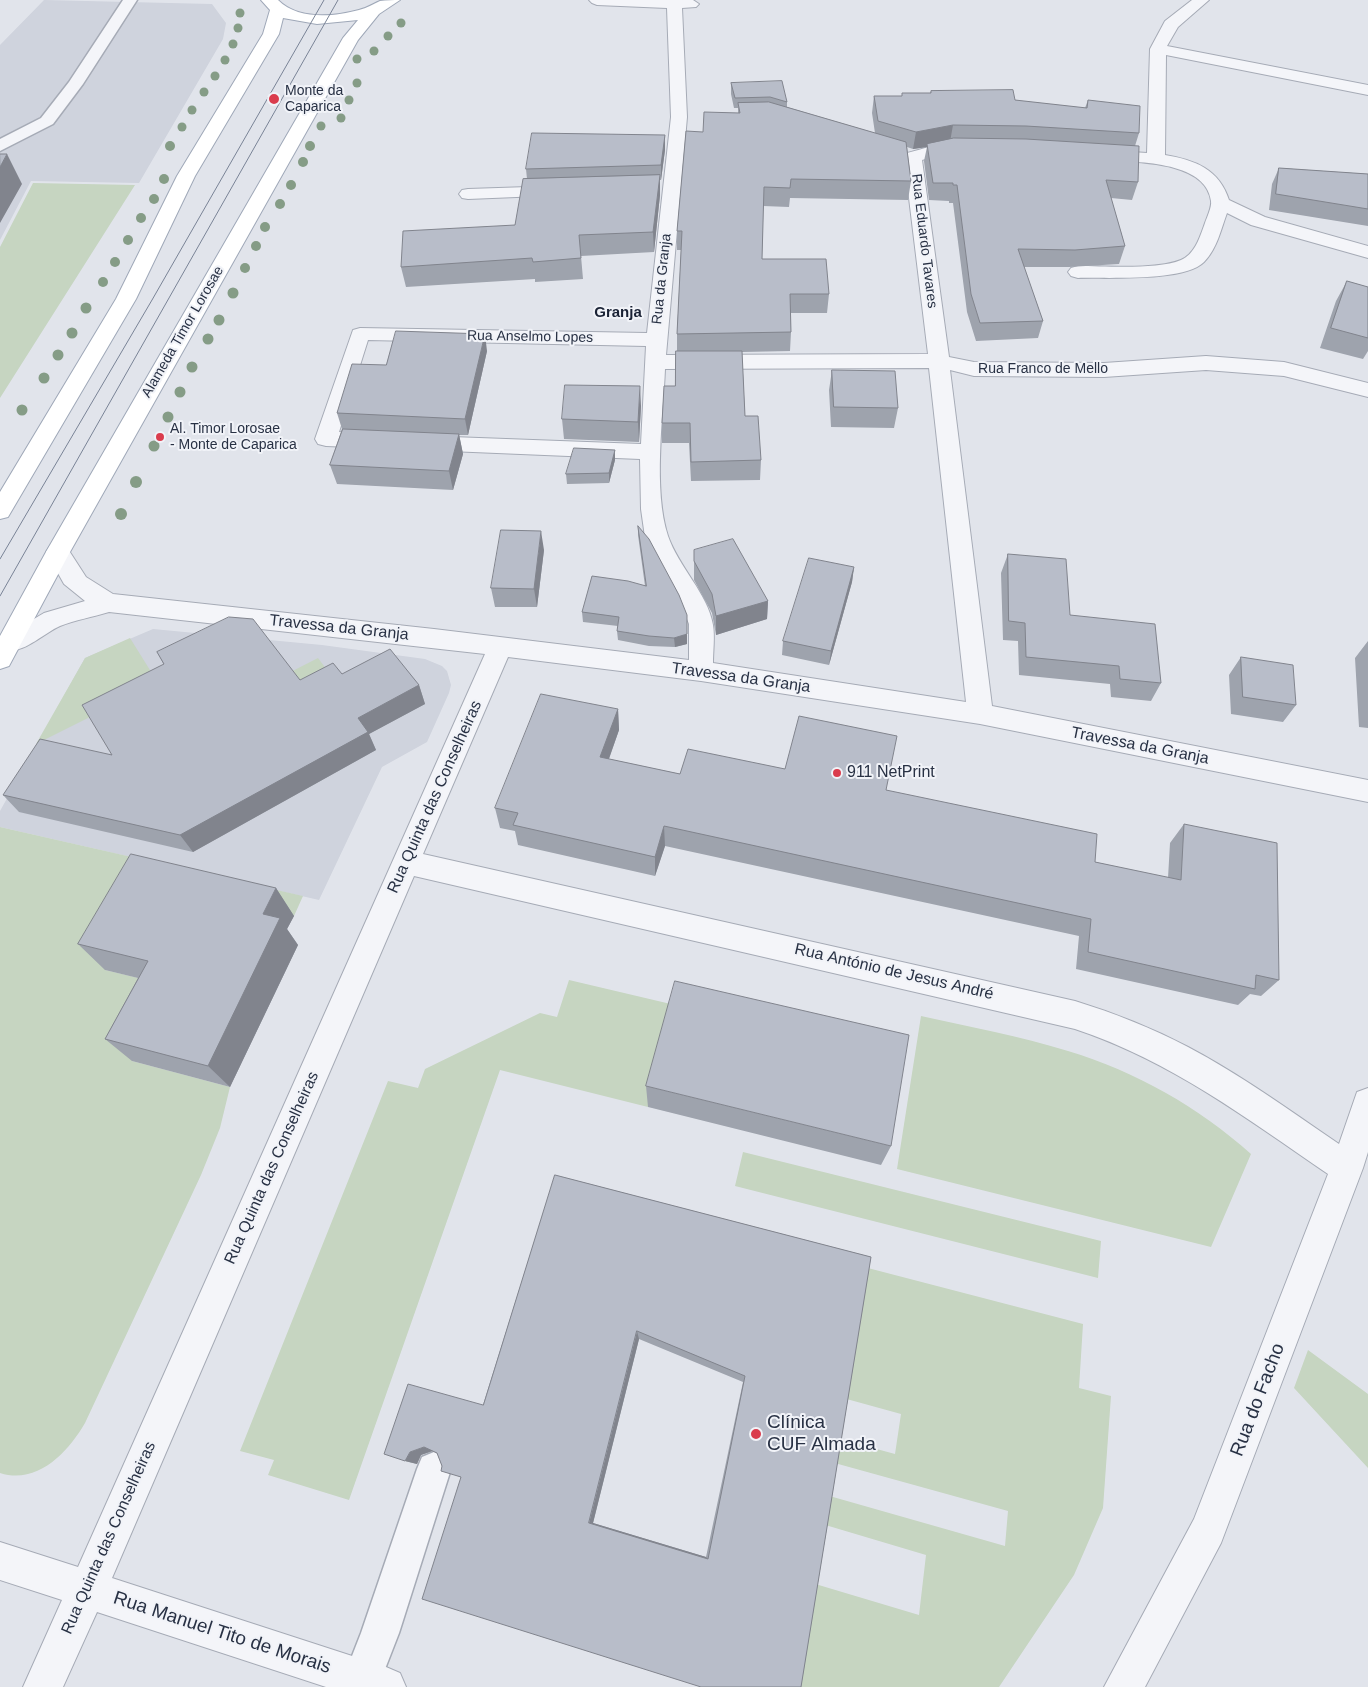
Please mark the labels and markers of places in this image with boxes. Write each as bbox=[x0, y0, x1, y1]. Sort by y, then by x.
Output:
place label: Monte da Caparica bbox=[285, 83, 343, 115]
marker: Monte da Caparica bbox=[267, 92, 281, 106]
place label: Al. Timor Lorosae - Monte de Caparica bbox=[170, 421, 297, 454]
marker: Al. Timor Lorosae - Monte de Caparica bbox=[154, 431, 166, 443]
place label: 911 NetPrint bbox=[847, 763, 935, 783]
marker: 911 NetPrint bbox=[831, 767, 843, 779]
place label: Clínica CUF Almada bbox=[767, 1412, 876, 1456]
marker: Clínica CUF Almada bbox=[749, 1427, 763, 1441]

